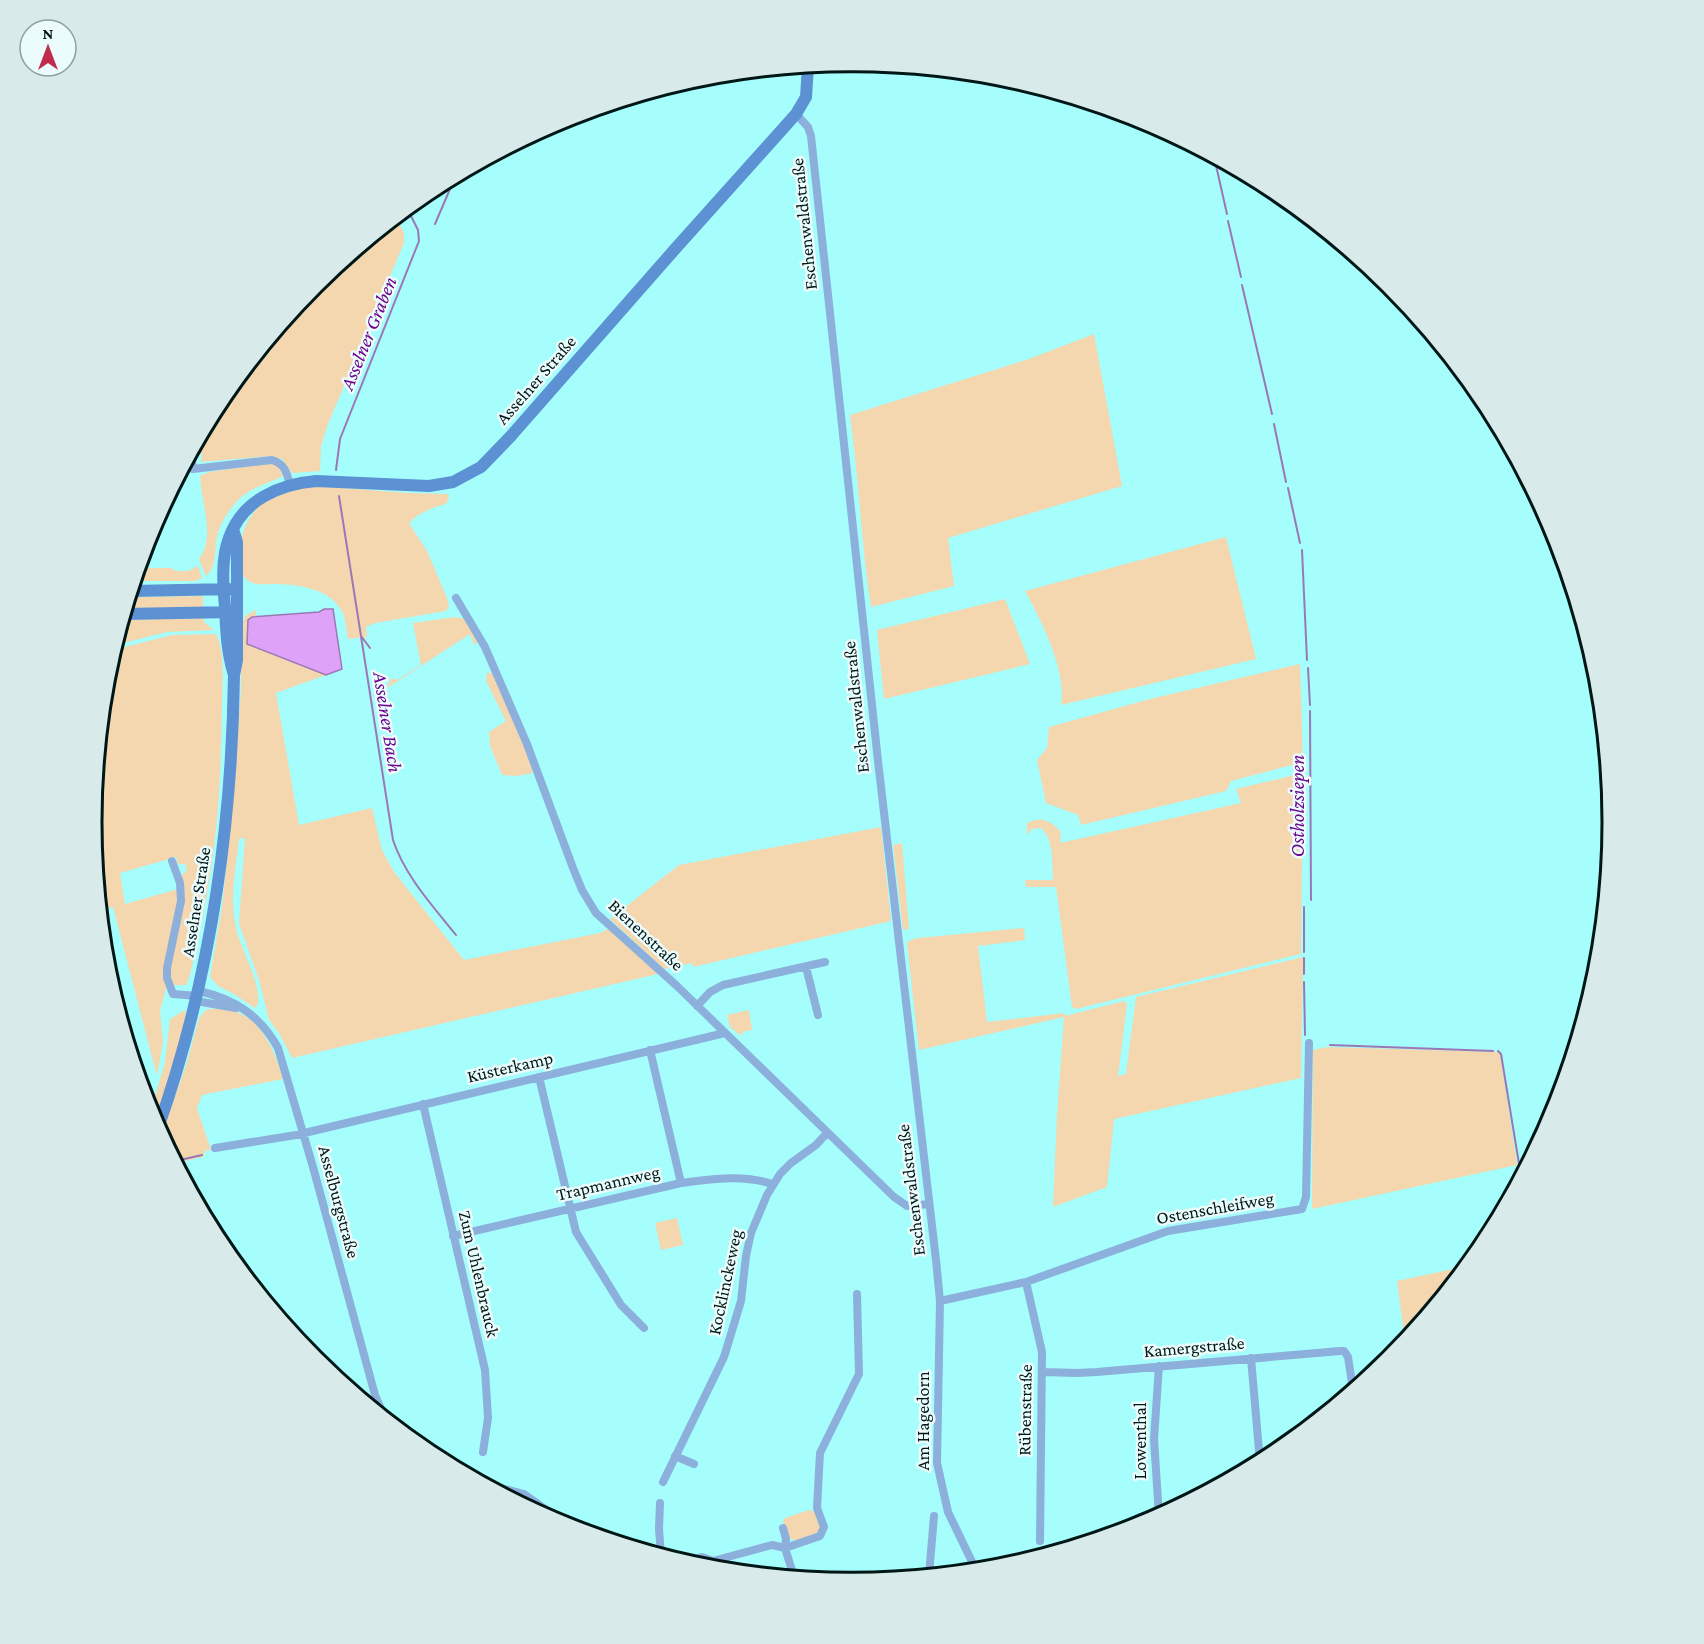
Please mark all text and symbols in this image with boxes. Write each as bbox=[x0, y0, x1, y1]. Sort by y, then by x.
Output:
north arrow bbox=[18, 18, 78, 78]
text: N bbox=[43, 25, 54, 42]
street label: Eschenwaldstraße bbox=[787, 157, 821, 291]
water label: Asselner Graben bbox=[335, 273, 401, 394]
street label: Asselner Straße bbox=[492, 331, 580, 428]
street label: Eschenwaldstraße bbox=[839, 640, 873, 774]
water label: Asselner Bach bbox=[369, 669, 407, 774]
water label: Ostholzsiepen bbox=[1286, 755, 1309, 857]
street label: Asselner Straße bbox=[177, 846, 215, 958]
street label: Bienenstraße bbox=[604, 895, 688, 975]
street label: Küsterkamp bbox=[465, 1047, 555, 1087]
street label: Eschenwaldstraße bbox=[893, 1123, 929, 1257]
street label: Asselburgstraße bbox=[314, 1143, 364, 1261]
street label: Trapmannweg bbox=[554, 1161, 662, 1205]
street label: Ostenschleifweg bbox=[1155, 1188, 1276, 1228]
street label: Zum Uhlenbrauck bbox=[455, 1209, 503, 1340]
street label: Kocklinckeweg bbox=[704, 1227, 746, 1337]
street label: Kamergstraße bbox=[1143, 1333, 1245, 1361]
street label: Rübenstraße bbox=[1014, 1364, 1036, 1456]
street label: Am Hagedorn bbox=[913, 1371, 933, 1471]
street label: Lowenthal bbox=[1130, 1402, 1150, 1480]

